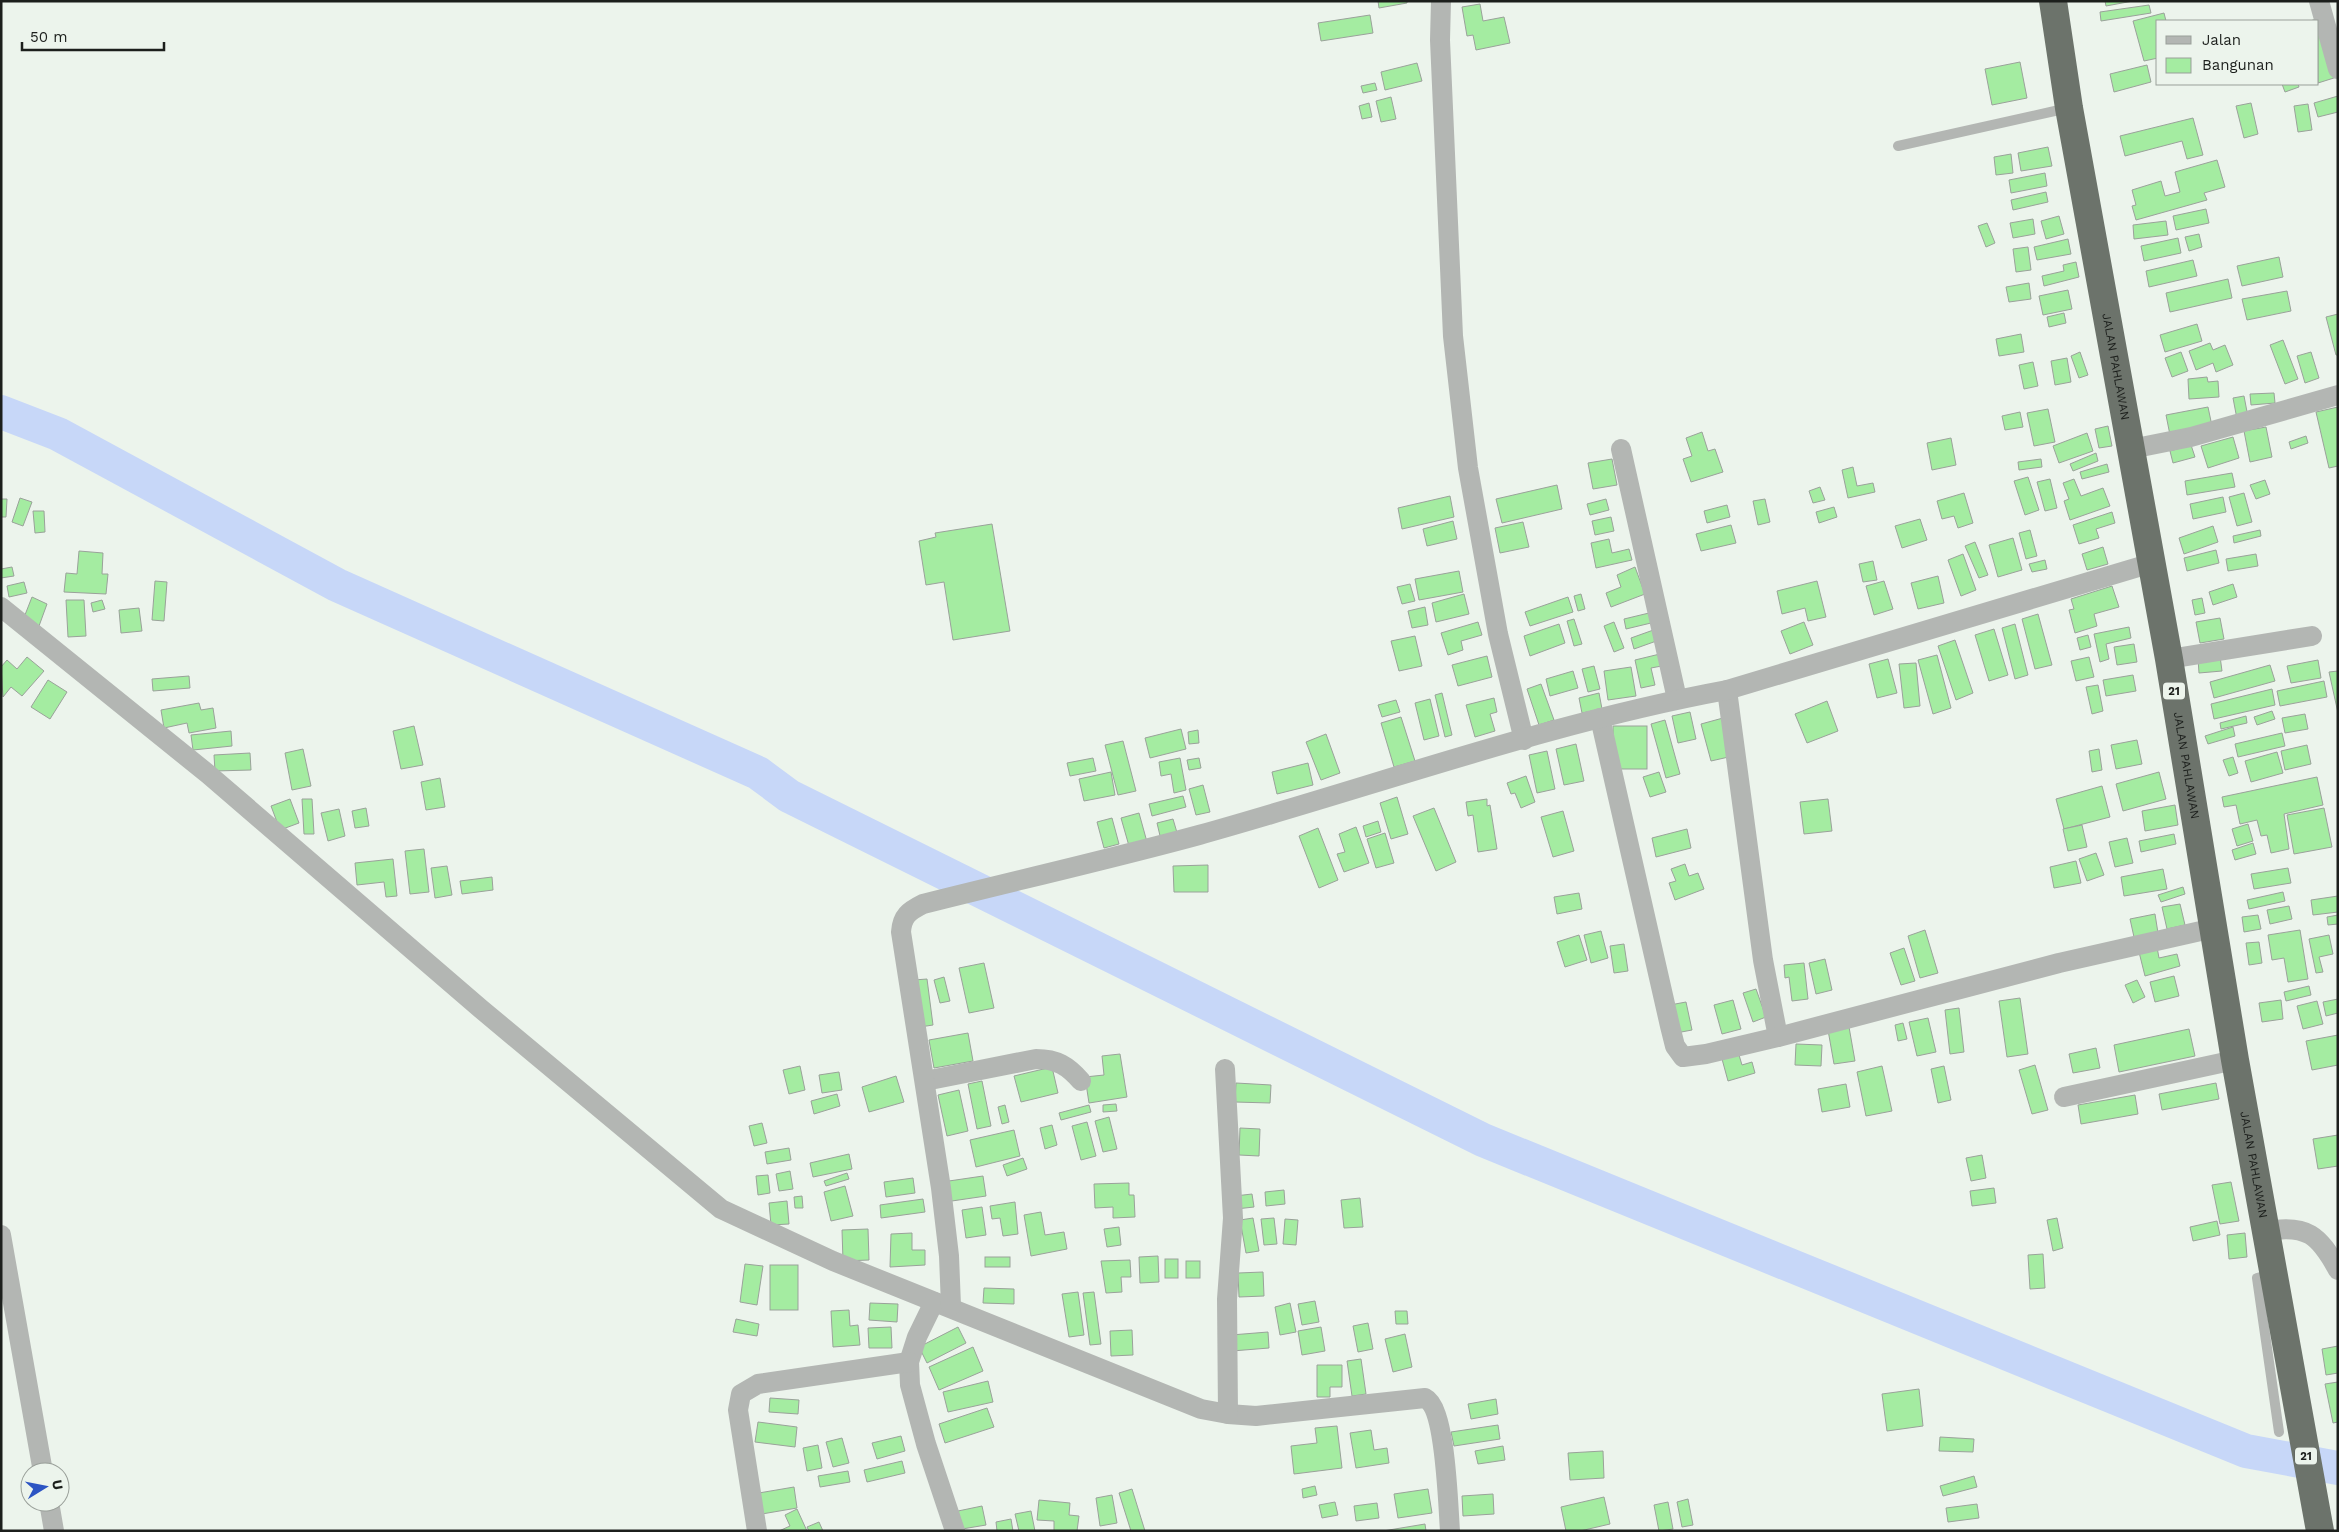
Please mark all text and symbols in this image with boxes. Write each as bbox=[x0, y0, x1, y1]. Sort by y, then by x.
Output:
scale bar bbox=[22, 20, 165, 52]
legend bbox=[2156, 20, 2319, 85]
text: 50 m bbox=[30, 28, 67, 46]
text: Jalan bbox=[2202, 31, 2241, 49]
text: Bangunan bbox=[2202, 56, 2274, 74]
street label: JALAN PAHLAWAN bbox=[2099, 312, 2132, 421]
road number: 21 bbox=[2163, 682, 2185, 699]
street label: JALAN PAHLAWAN bbox=[2171, 711, 2202, 820]
street label: JALAN PAHLAWAN bbox=[2237, 1110, 2270, 1219]
road number: 21 bbox=[2295, 1448, 2317, 1464]
north arrow bbox=[20, 1462, 70, 1512]
text: U bbox=[49, 1478, 67, 1491]

